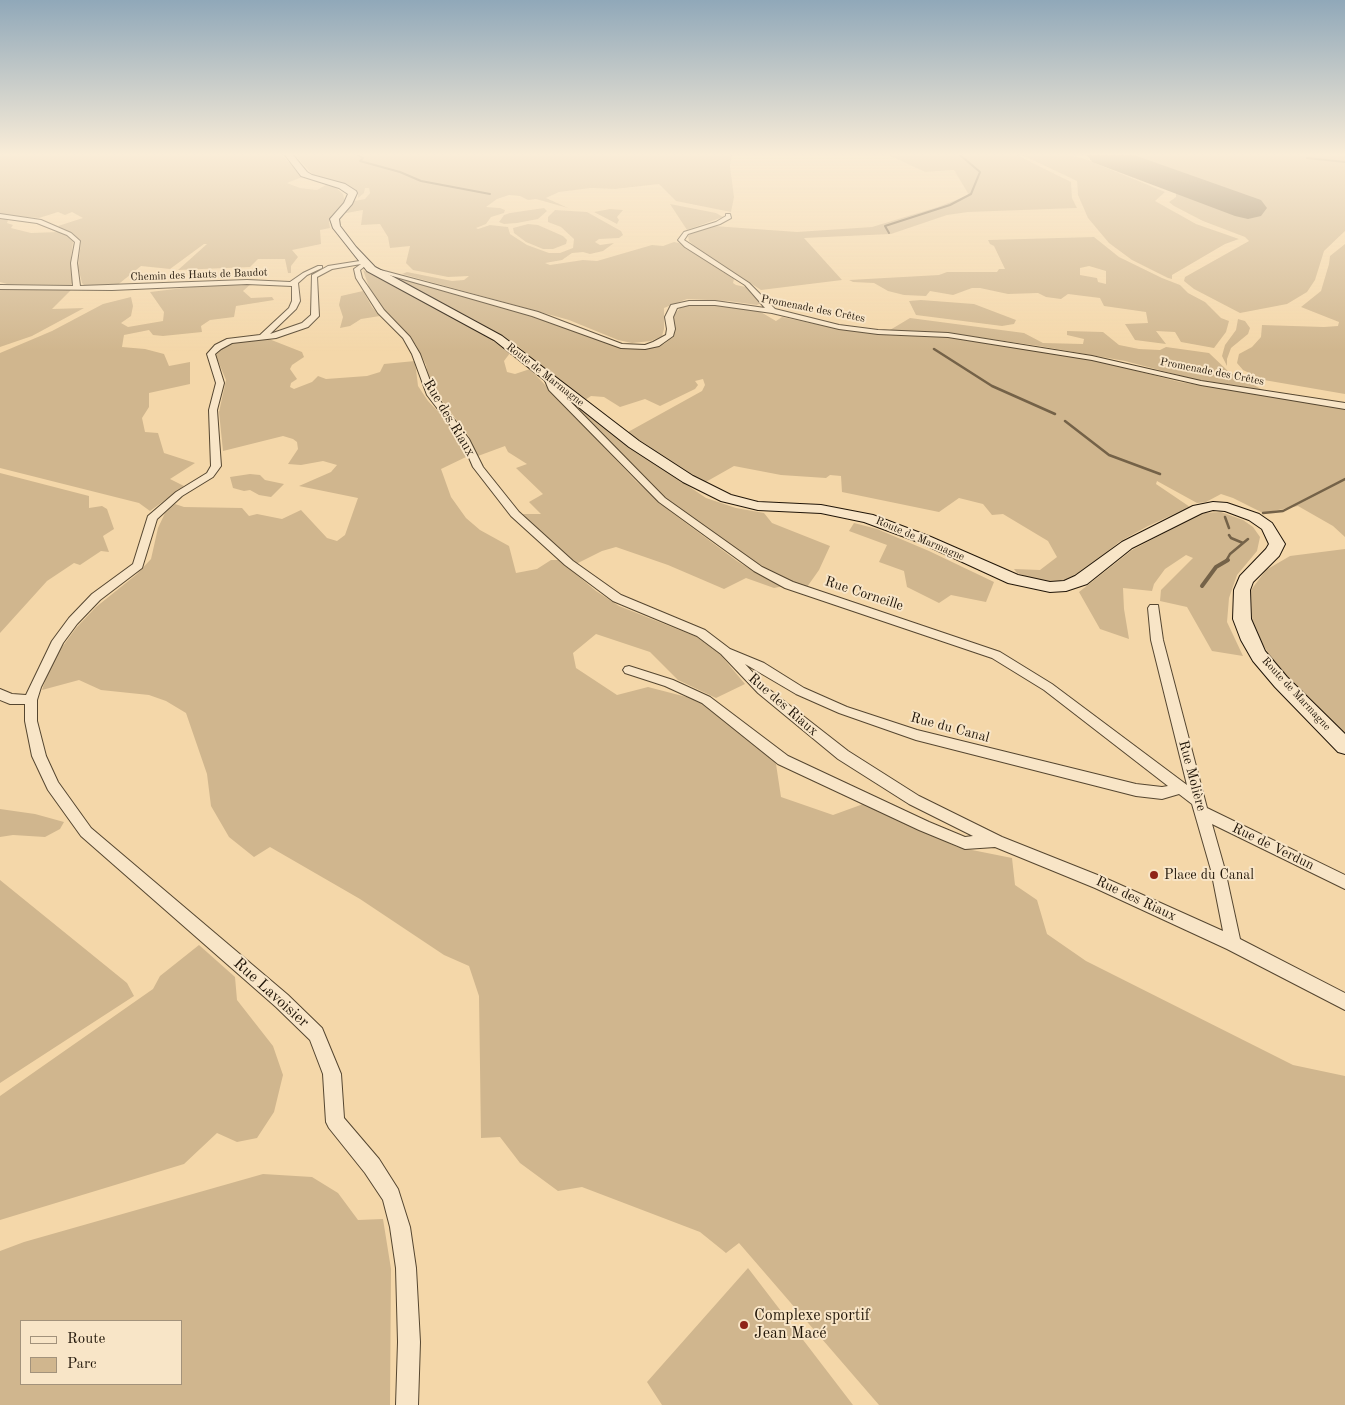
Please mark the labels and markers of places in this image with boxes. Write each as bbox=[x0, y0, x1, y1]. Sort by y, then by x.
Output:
place label: Place du Canal bbox=[1164, 867, 1254, 883]
marker: Place du Canal bbox=[1148, 869, 1160, 881]
place label: Complexe sportif Jean Macé bbox=[754, 1306, 870, 1344]
marker: Complexe sportif Jean Macé bbox=[738, 1319, 750, 1331]

